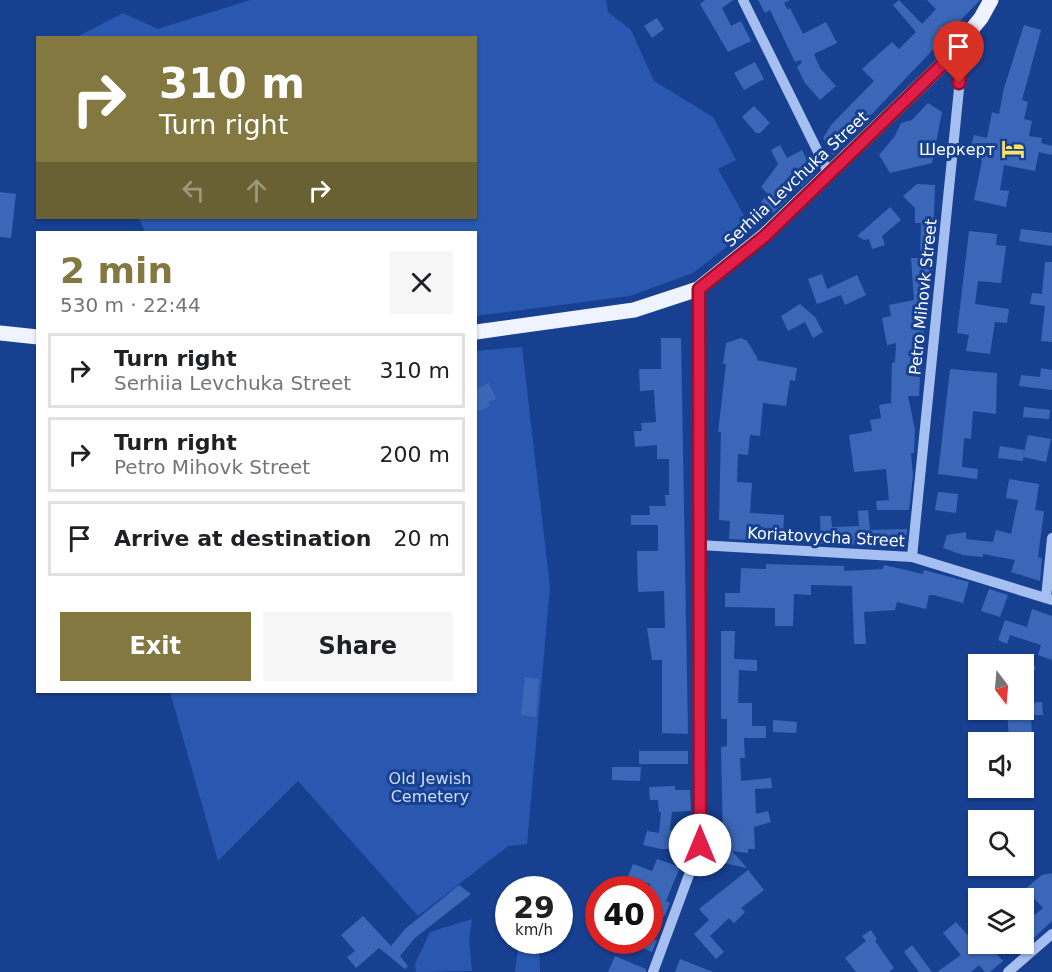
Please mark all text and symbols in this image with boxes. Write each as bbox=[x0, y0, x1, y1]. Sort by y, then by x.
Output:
pin bbox=[933, 21, 984, 83]
icon: arrive bbox=[942, 30, 975, 63]
text: 310 m bbox=[159, 59, 305, 108]
icon: right bbox=[60, 60, 138, 138]
street label: Serhiia Levchuka Street bbox=[720, 107, 872, 251]
text: Turn right bbox=[159, 109, 288, 140]
hotel icon: Шеркерт bbox=[1000, 136, 1026, 162]
place label: Шеркерт bbox=[919, 140, 995, 159]
icon: left bbox=[177, 174, 210, 207]
icon: ahead bbox=[240, 174, 273, 207]
icon: right bbox=[303, 174, 336, 207]
street label: Petro Mihovk Street bbox=[905, 218, 941, 376]
text: 2 min bbox=[60, 250, 173, 291]
button: close bbox=[390, 251, 453, 314]
text: 530 m · 22:44 bbox=[60, 293, 201, 317]
text: Turn right bbox=[114, 346, 237, 371]
icon: right bbox=[63, 354, 96, 387]
text: 310 m bbox=[380, 358, 450, 383]
text: Serhiia Levchuka Street bbox=[114, 371, 351, 395]
text: Turn right bbox=[114, 430, 237, 455]
icon: right bbox=[63, 438, 96, 471]
text: 200 m bbox=[380, 442, 450, 467]
text: Petro Mihovk Street bbox=[114, 455, 310, 479]
icon: arrive bbox=[63, 522, 96, 555]
street label: Koriatovycha Street bbox=[747, 523, 905, 551]
text: Arrive at destination bbox=[114, 526, 371, 551]
text: 20 m bbox=[394, 526, 450, 551]
button: Exit bbox=[60, 612, 251, 681]
button: Share bbox=[263, 612, 453, 681]
north arrow bbox=[968, 654, 1034, 720]
map controls bbox=[968, 654, 1034, 954]
button: sound bbox=[968, 732, 1034, 798]
park label: Old Jewish Cemetery bbox=[389, 769, 471, 806]
button: search bbox=[968, 810, 1034, 876]
position arrow bbox=[668, 813, 732, 877]
speed limit sign: 40 bbox=[585, 876, 663, 954]
button: layers bbox=[968, 888, 1034, 954]
text: 29 bbox=[513, 890, 555, 925]
text: km/h bbox=[515, 921, 553, 939]

